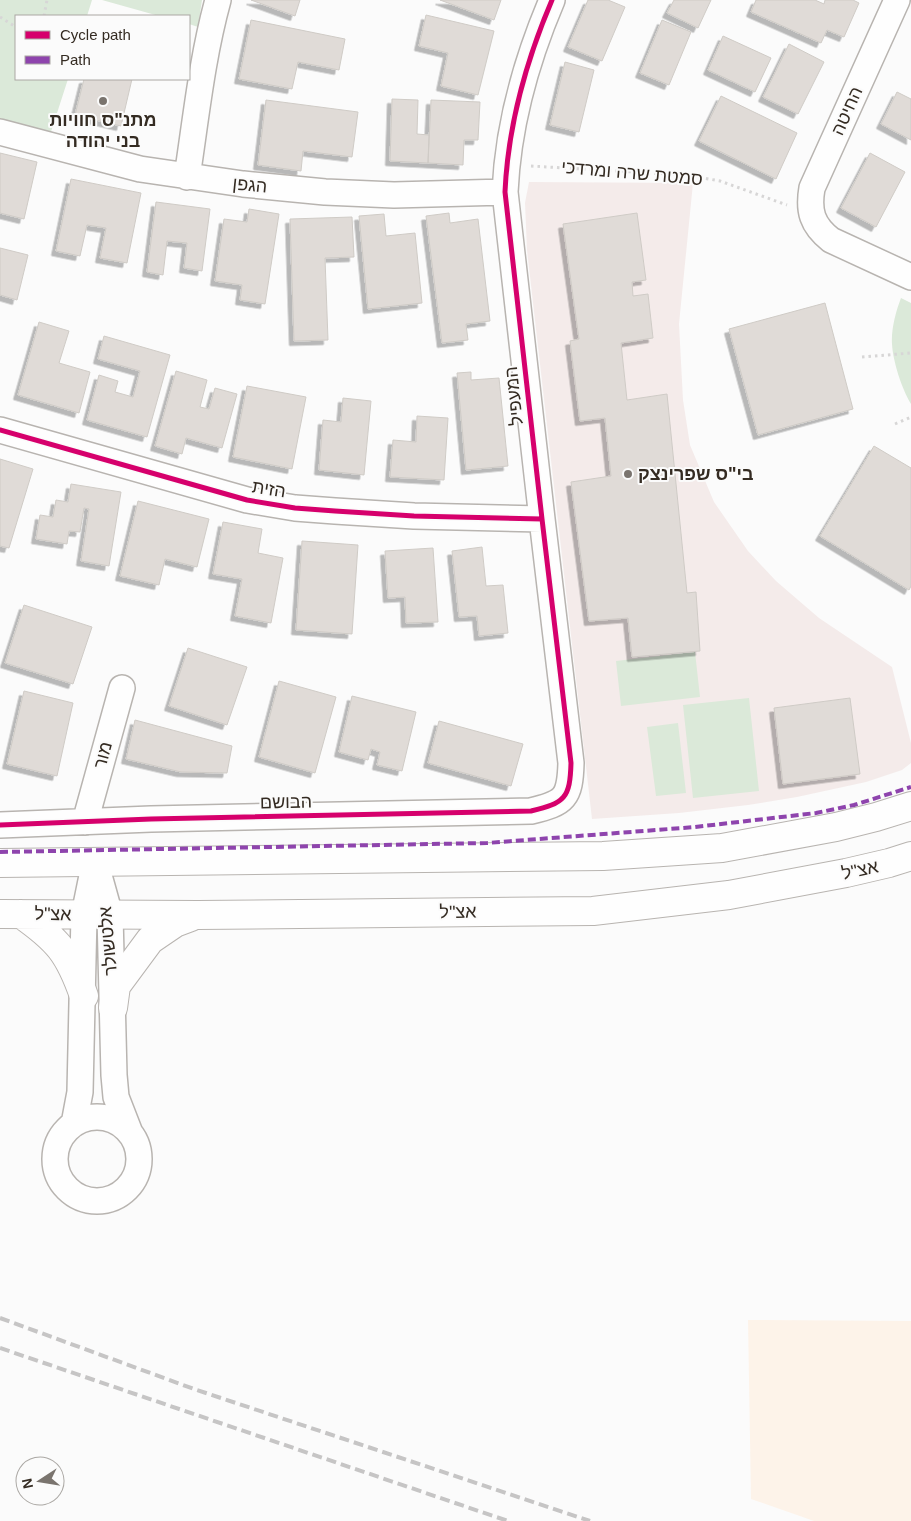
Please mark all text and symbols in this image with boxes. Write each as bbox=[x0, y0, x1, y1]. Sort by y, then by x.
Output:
legend bbox=[15, 15, 190, 80]
text: Cycle path bbox=[60, 26, 131, 43]
text: Path bbox=[60, 51, 91, 68]
street label: החיטה bbox=[827, 84, 867, 138]
marker: מתנ"ס חוויות בני יהודה bbox=[97, 95, 109, 107]
place label: מתנ"ס חוויות בני יהודה bbox=[49, 110, 157, 151]
street label: סמטת שרה ומרדכי bbox=[560, 157, 704, 189]
street label: הגפן bbox=[232, 173, 268, 197]
street label: המעפיל bbox=[501, 365, 527, 427]
place label: בי"ס שפרינצק bbox=[638, 464, 754, 484]
marker: בי"ס שפרינצק bbox=[622, 468, 634, 480]
street label: הזית bbox=[251, 476, 287, 502]
street label: מור bbox=[90, 740, 116, 770]
street label: הבושם bbox=[260, 792, 312, 812]
street label: אצ"ל bbox=[840, 856, 881, 884]
street label: אצ"ל bbox=[439, 902, 477, 922]
street label: אצ"ל bbox=[34, 904, 72, 924]
street label: אלטשולר bbox=[95, 905, 121, 976]
north arrow bbox=[15, 1456, 65, 1506]
text: N bbox=[18, 1477, 36, 1490]

